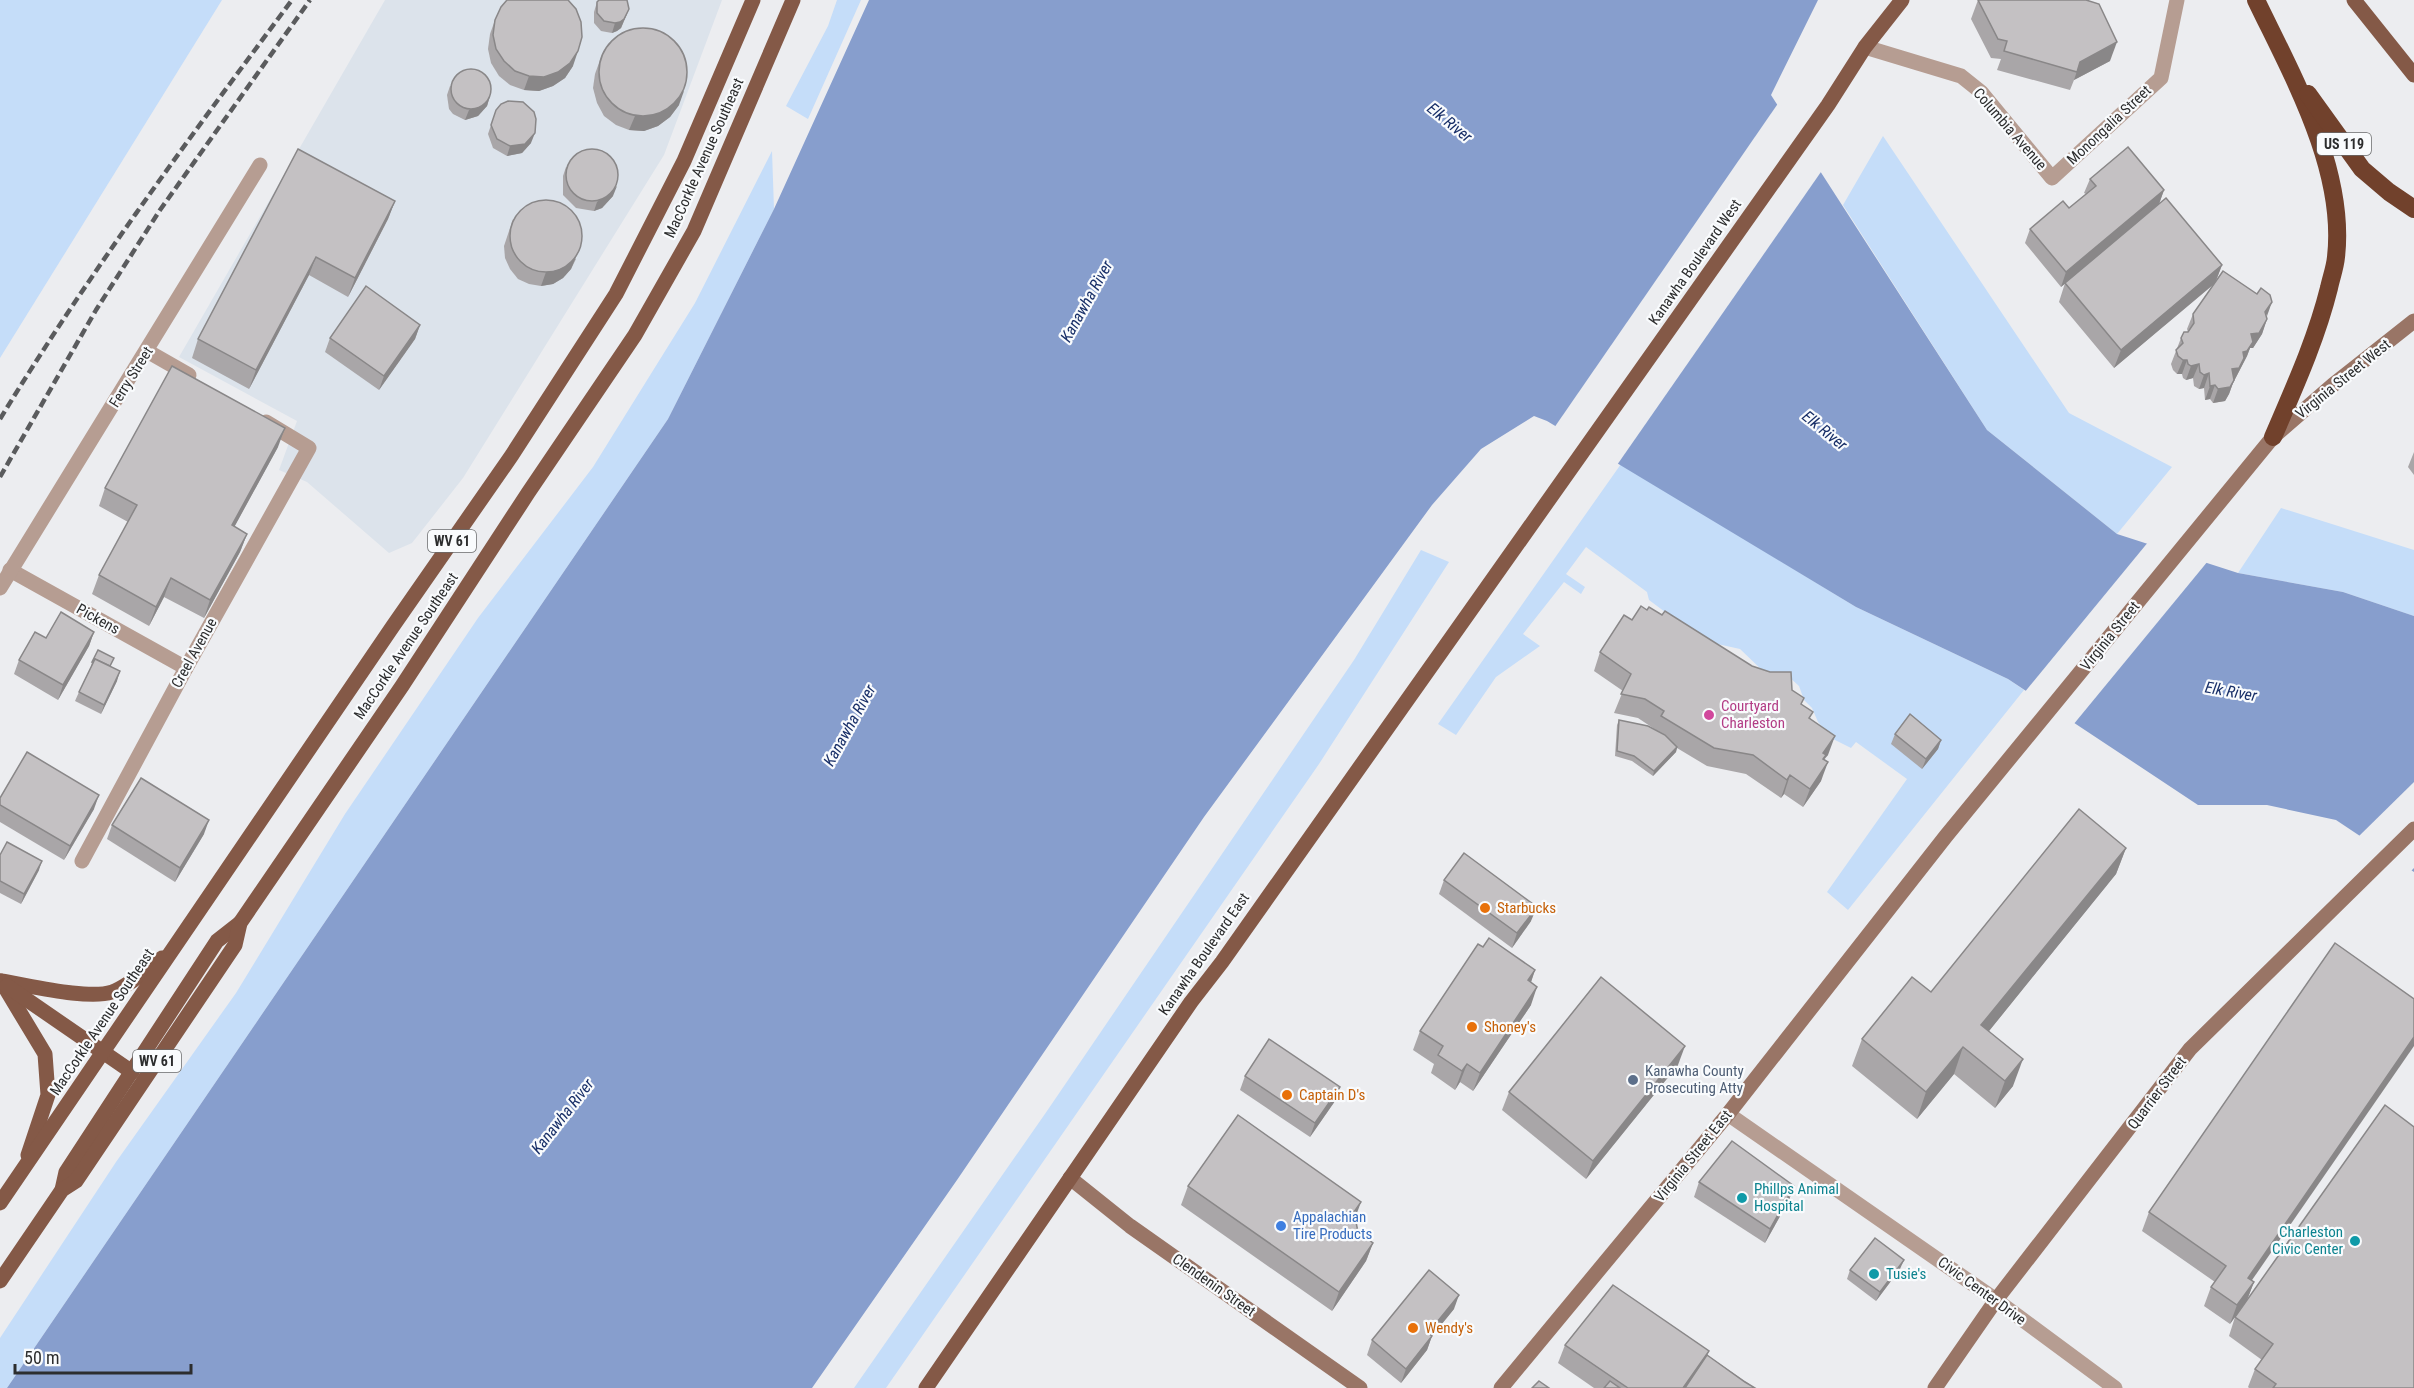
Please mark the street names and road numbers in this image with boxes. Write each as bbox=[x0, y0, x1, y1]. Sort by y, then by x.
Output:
street label: MacCorkle Avenue Southeast bbox=[661, 75, 747, 241]
street label: Monongalia Street bbox=[2063, 82, 2155, 168]
street label: Columbia Avenue bbox=[1970, 84, 2050, 174]
road number: US 119 bbox=[2317, 133, 2371, 155]
street label: Kanawha Boulevard West bbox=[1645, 196, 1745, 328]
street label: Virginia Street West bbox=[2292, 335, 2394, 423]
street label: Ferry Street bbox=[105, 343, 157, 411]
road number: WV 61 bbox=[428, 530, 476, 552]
street label: MacCorkle Avenue Southeast bbox=[350, 569, 462, 723]
street label: Virginia Street bbox=[2077, 598, 2143, 674]
street label: Pickens bbox=[73, 600, 123, 638]
street label: Creel Avenue bbox=[167, 615, 221, 691]
street label: Kanawha Boulevard East bbox=[1155, 889, 1253, 1019]
street label: MacCorkle Avenue Southeast bbox=[46, 945, 158, 1099]
road number: WV 61 bbox=[133, 1050, 181, 1072]
street label: Quarrier Street bbox=[2124, 1053, 2190, 1133]
street label: Virginia Street East bbox=[1650, 1106, 1736, 1206]
street label: Clendenin Street bbox=[1169, 1250, 1259, 1320]
street label: Civic Center Drive bbox=[1934, 1253, 2030, 1329]

